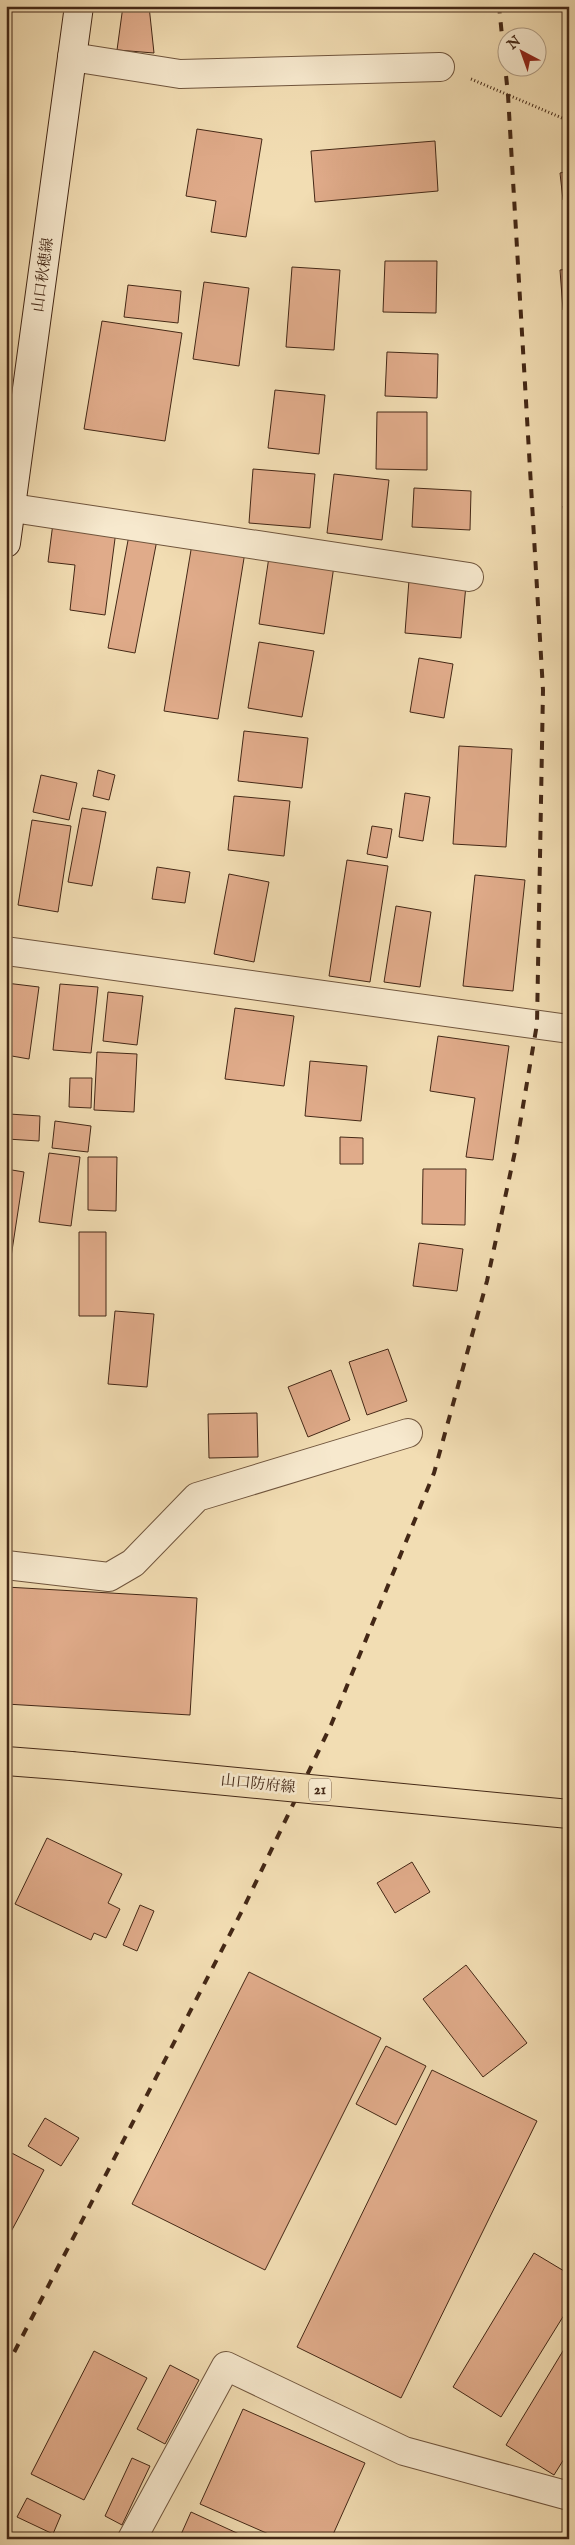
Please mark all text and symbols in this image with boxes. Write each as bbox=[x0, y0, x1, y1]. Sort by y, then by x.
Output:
north arrow bbox=[498, 28, 548, 78]
text: N bbox=[503, 32, 525, 54]
street label: 山口秋穂線 bbox=[28, 237, 58, 313]
street label: 山口防府線 bbox=[220, 1771, 296, 1797]
road number: 21 bbox=[309, 1778, 331, 1802]

